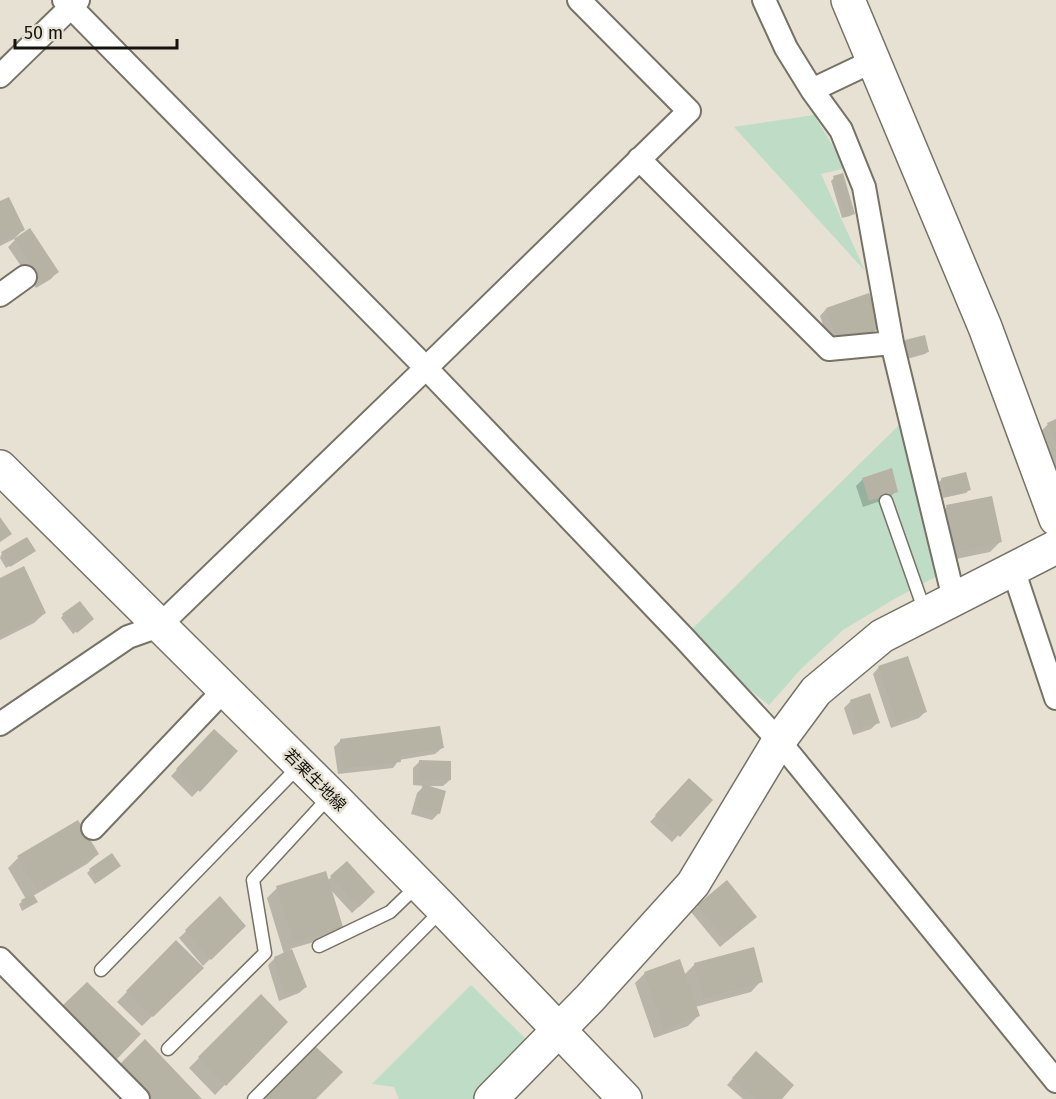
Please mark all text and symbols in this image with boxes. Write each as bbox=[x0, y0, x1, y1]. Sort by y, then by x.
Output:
scale bar bbox=[15, 12, 177, 50]
text: 50 m bbox=[24, 22, 63, 44]
street label: 若栗生地線 bbox=[280, 745, 350, 815]

